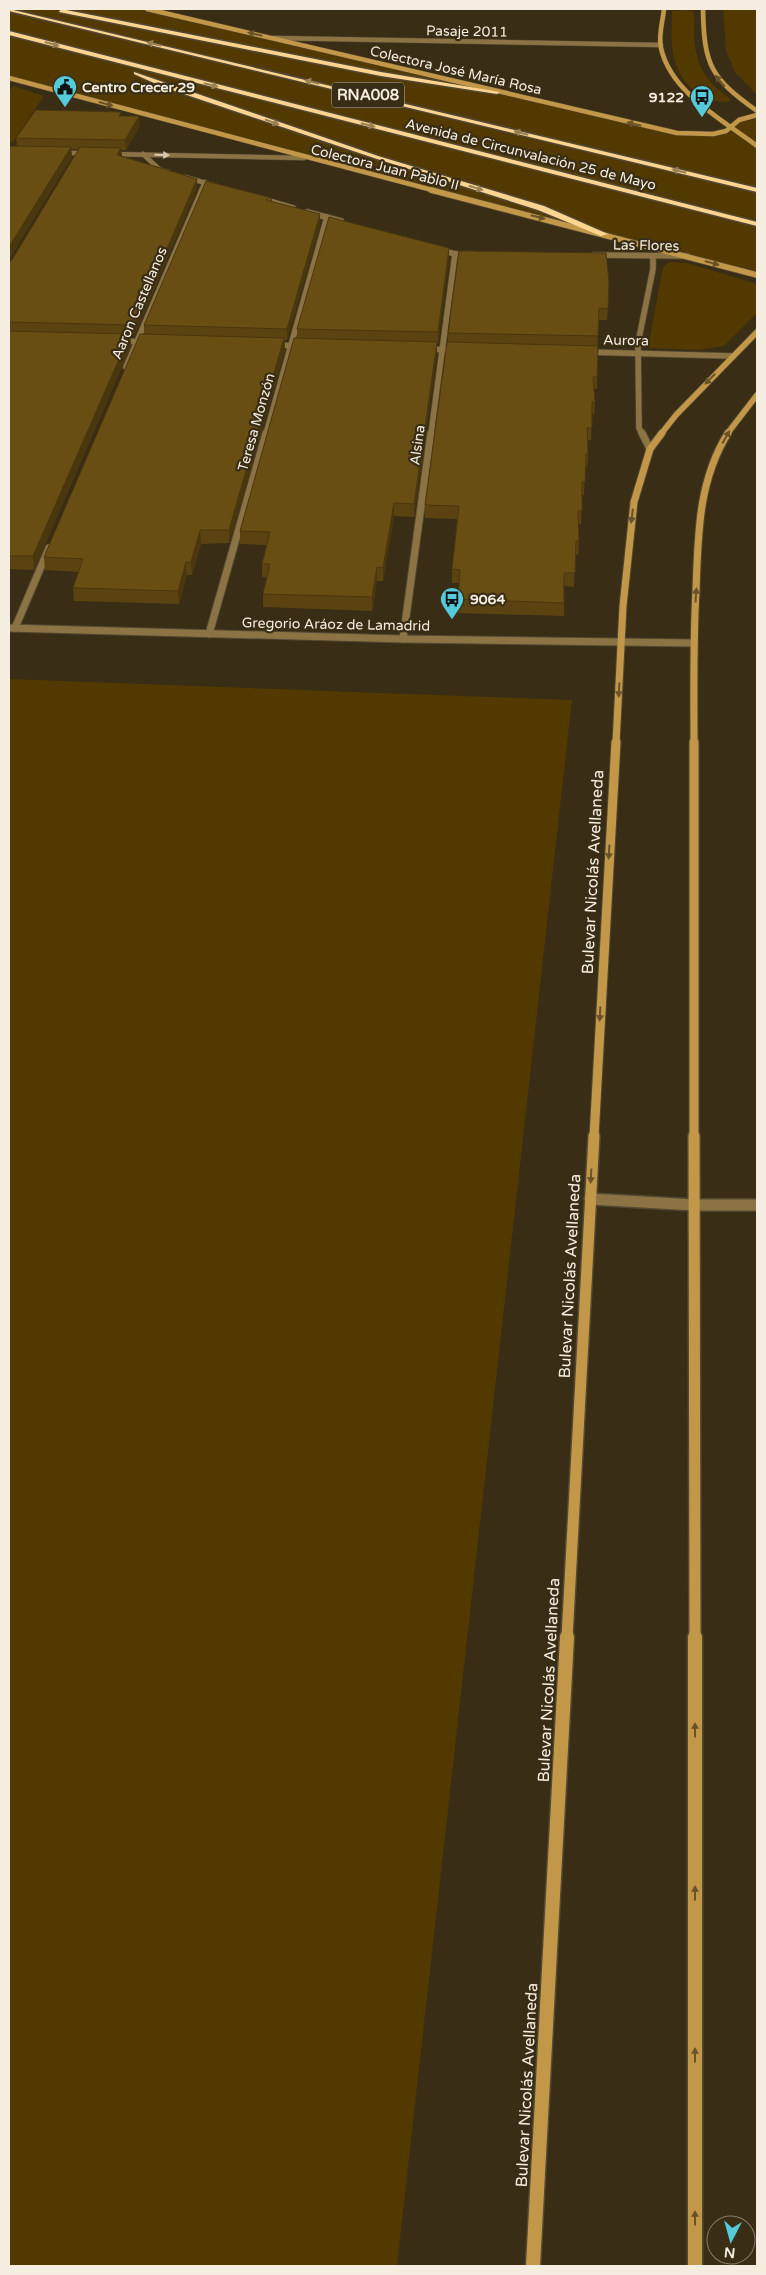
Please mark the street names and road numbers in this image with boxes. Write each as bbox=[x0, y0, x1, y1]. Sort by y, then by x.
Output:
street label: Pasaje 2011 bbox=[426, 22, 508, 41]
street label: Colectora José María Rosa bbox=[368, 42, 543, 99]
road number: RNA008 bbox=[332, 82, 404, 108]
street label: Avenida de Circunvalación 25 de Mayo bbox=[404, 115, 658, 194]
street label: Colectora Juan Pablo II bbox=[309, 141, 461, 194]
street label: Las Flores bbox=[613, 236, 680, 255]
street label: Aaron Castellanos bbox=[108, 244, 171, 362]
street label: Aurora bbox=[603, 332, 649, 349]
street label: Teresa Monzón bbox=[234, 371, 279, 473]
street label: Alsina bbox=[406, 424, 429, 466]
street label: Gregorio Aráoz de Lamadrid bbox=[242, 614, 430, 635]
street label: Bulevar Nicolás Avellaneda bbox=[578, 769, 608, 975]
street label: Bulevar Nicolás Avellaneda bbox=[555, 1173, 585, 1379]
street label: Bulevar Nicolás Avellaneda bbox=[534, 1577, 564, 1783]
street label: Bulevar Nicolás Avellaneda bbox=[512, 1982, 542, 2188]

